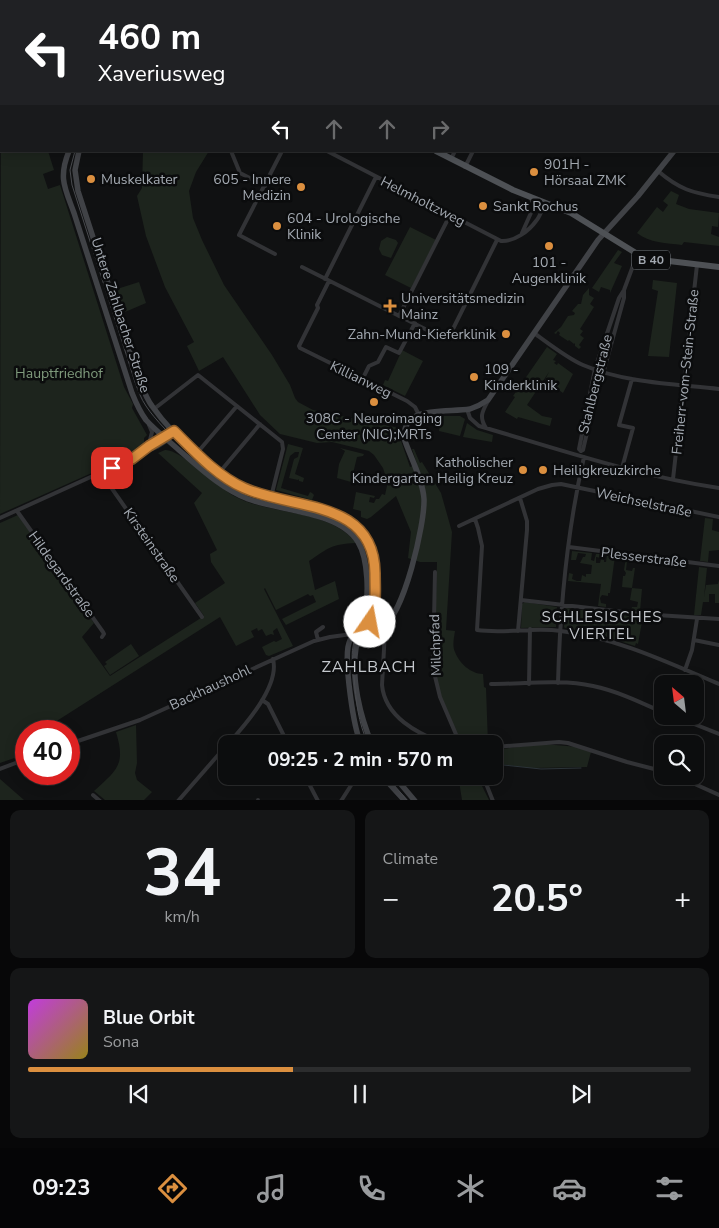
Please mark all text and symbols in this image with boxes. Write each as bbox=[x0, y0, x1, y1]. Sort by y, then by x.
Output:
text: 460 m bbox=[98, 14, 201, 61]
icon: left bbox=[15, 20, 80, 85]
text: Xaveriusweg bbox=[98, 59, 225, 89]
icon: left bbox=[267, 115, 295, 143]
icon: ahead bbox=[320, 115, 348, 143]
icon: ahead bbox=[373, 115, 401, 143]
icon: right bbox=[426, 115, 454, 143]
place label: 901H - Hörsaal ZMK bbox=[544, 155, 626, 190]
marker: 901H - Hörsaal ZMK bbox=[528, 166, 540, 178]
place label: Muskelkater bbox=[101, 170, 178, 189]
place label: 605 - Innere Medizin bbox=[213, 170, 291, 205]
street label: Helmholtzweg bbox=[377, 172, 468, 231]
marker: Muskelkater bbox=[85, 173, 97, 185]
marker: 605 - Innere Medizin bbox=[295, 181, 307, 193]
place label: Sankt Rochus bbox=[493, 197, 579, 216]
marker: Sankt Rochus bbox=[477, 200, 489, 212]
place label: 604 - Urologische Klinik bbox=[287, 209, 400, 244]
marker: 604 - Urologische Klinik bbox=[271, 220, 283, 232]
street label: Untere Zahlbacher Straße bbox=[86, 235, 155, 395]
marker: 101 - Augenklinik bbox=[543, 240, 555, 252]
road number: B 40 bbox=[632, 250, 670, 270]
place label: 101 - Augenklinik bbox=[512, 253, 587, 288]
street label: Freiherr-vom-Stein-Straße bbox=[667, 288, 704, 456]
place label: Universitätsmedizin Mainz bbox=[401, 289, 524, 324]
marker: Universitätsmedizin Mainz bbox=[383, 299, 397, 313]
place label: Zahn-Mund-Kieferklinik bbox=[348, 325, 497, 344]
marker: Zahn-Mund-Kieferklinik bbox=[500, 328, 512, 340]
street label: Stahlbergstraße bbox=[574, 332, 617, 436]
street label: Killianweg bbox=[327, 356, 395, 402]
place label: 109 - Kinderklinik bbox=[484, 360, 558, 395]
park label: Hauptfriedhof bbox=[15, 364, 103, 383]
marker: 109 - Kinderklinik bbox=[468, 371, 480, 383]
marker: 308C - Neuroimaging Center (NIC);MRTs bbox=[368, 396, 380, 408]
place label: 308C - Neuroimaging Center (NIC);MRTs bbox=[306, 409, 442, 444]
pin bbox=[91, 447, 133, 489]
place label: Katholischer Kindergarten Heilig Kreuz bbox=[352, 453, 514, 488]
icon: arrive bbox=[98, 454, 126, 482]
place label: Heiligkreuzkirche bbox=[553, 461, 661, 480]
marker: Katholischer Kindergarten Heilig Kreuz bbox=[517, 464, 529, 476]
marker: Heiligkreuzkirche bbox=[537, 464, 549, 476]
street label: Weichselstraße bbox=[594, 483, 694, 522]
street label: Kirsteinstraße bbox=[119, 504, 184, 586]
street label: Hildegardstraße bbox=[24, 527, 99, 621]
street label: Plesserstraße bbox=[600, 543, 688, 572]
position arrow bbox=[343, 595, 395, 647]
district label: SCHLESISCHES VIERTEL bbox=[541, 607, 663, 644]
street label: Milchpfad bbox=[425, 614, 446, 676]
district label: ZAHLBACH bbox=[322, 656, 416, 678]
street label: Backhaushohl bbox=[166, 660, 255, 715]
north arrow bbox=[654, 675, 704, 725]
map controls bbox=[654, 675, 704, 785]
speed limit sign: 40 bbox=[15, 720, 80, 785]
button: search bbox=[654, 735, 704, 785]
text: 09:25 · 2 min · 570 m bbox=[268, 747, 453, 773]
text: 34 bbox=[143, 829, 221, 918]
text: Climate bbox=[383, 848, 438, 870]
text: 20.5° bbox=[491, 873, 583, 924]
text: − bbox=[383, 880, 399, 918]
text: + bbox=[674, 880, 691, 918]
text: km/h bbox=[165, 906, 200, 928]
text: Blue Orbit bbox=[103, 1005, 194, 1031]
text: Sona bbox=[103, 1031, 139, 1053]
icon: previous bbox=[125, 1080, 153, 1108]
icon: pause bbox=[346, 1080, 374, 1108]
icon: next bbox=[567, 1080, 595, 1108]
icon: directions bbox=[155, 1171, 190, 1206]
icon: music bbox=[254, 1171, 289, 1206]
icon: phone bbox=[354, 1171, 389, 1206]
icon: climate bbox=[453, 1171, 488, 1206]
icon: car bbox=[552, 1171, 587, 1206]
icon: filters bbox=[652, 1171, 687, 1206]
text: 09:23 bbox=[32, 1173, 90, 1203]

